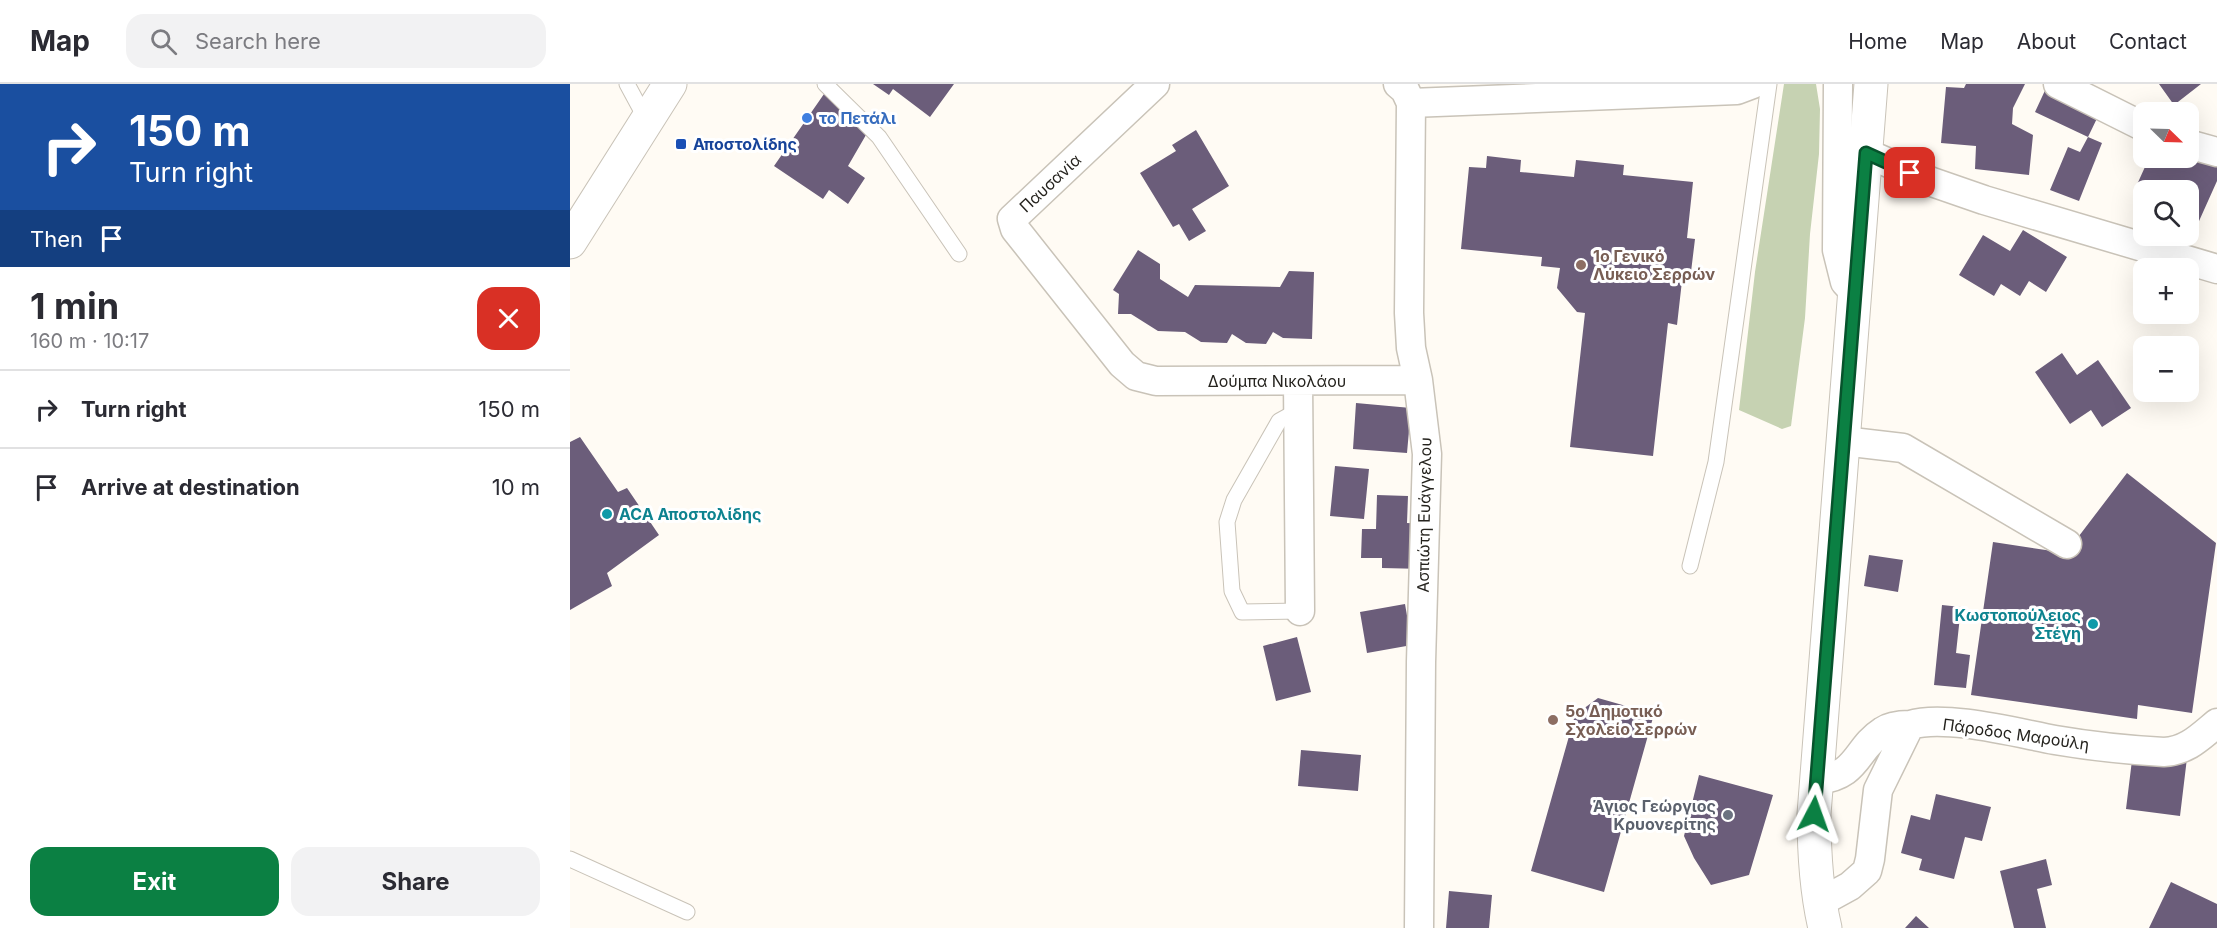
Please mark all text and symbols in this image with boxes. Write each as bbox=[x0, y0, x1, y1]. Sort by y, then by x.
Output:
search box bbox=[126, 14, 546, 68]
text: Map bbox=[30, 24, 90, 58]
icon: search bbox=[147, 25, 180, 58]
text: Search here bbox=[195, 28, 321, 54]
text: Home bbox=[1848, 29, 1907, 54]
text: Map bbox=[1940, 29, 1984, 54]
text: About bbox=[2017, 29, 2076, 54]
text: Contact bbox=[2109, 29, 2187, 54]
north arrow bbox=[2133, 102, 2199, 168]
map controls bbox=[2133, 102, 2199, 402]
text: 150 m bbox=[129, 105, 251, 156]
icon: right bbox=[30, 108, 108, 186]
place label: το Πετάλι bbox=[819, 108, 896, 128]
marker: το Πετάλι bbox=[800, 111, 814, 125]
place label: Αποστολίδης bbox=[693, 134, 797, 154]
marker: Αποστολίδης bbox=[674, 137, 688, 151]
pin bbox=[1884, 147, 1935, 198]
street label: Παυσανία bbox=[1015, 150, 1085, 216]
text: Turn right bbox=[129, 156, 253, 189]
icon: arrive bbox=[1893, 156, 1926, 189]
button: search bbox=[2133, 180, 2199, 246]
icon: arrive bbox=[95, 222, 128, 255]
text: Then bbox=[30, 226, 83, 252]
place label: 1ο Γενικό Λύκειο Σερρών bbox=[1593, 246, 1715, 284]
marker: 1ο Γενικό Λύκειο Σερρών bbox=[1574, 258, 1588, 272]
button: + bbox=[2133, 258, 2199, 324]
text: 1 min bbox=[30, 284, 119, 328]
button: close bbox=[477, 287, 540, 350]
text: 160 m · 10:17 bbox=[30, 329, 149, 353]
button: − bbox=[2133, 336, 2199, 402]
street label: Δούμπα Νικολάου bbox=[1208, 371, 1346, 391]
icon: right bbox=[30, 393, 63, 426]
text: Turn right bbox=[81, 396, 187, 422]
text: 150 m bbox=[478, 396, 540, 422]
street label: Ασπιώτη Ευάγγελου bbox=[1413, 437, 1435, 593]
icon: arrive bbox=[30, 471, 63, 504]
text: Arrive at destination bbox=[81, 474, 300, 500]
text: 10 m bbox=[492, 474, 540, 500]
place label: ACA Αποστολίδης bbox=[619, 504, 761, 524]
marker: ACA Αποστολίδης bbox=[600, 507, 614, 521]
place label: Κωστοπούλειος Στέγη bbox=[1954, 605, 2081, 643]
marker: Κωστοπούλειος Στέγη bbox=[2086, 617, 2100, 631]
place label: 5ο Δημοτικό Σχολείο Σερρών bbox=[1565, 701, 1697, 739]
marker: 5ο Δημοτικό Σχολείο Σερρών bbox=[1546, 713, 1560, 727]
street label: Πάροδος Μαρούλη bbox=[1941, 714, 2091, 754]
position arrow bbox=[1782, 782, 1846, 846]
place label: Άγιος Γεώργιος Κρυονερίτης bbox=[1593, 796, 1716, 834]
marker: Άγιος Γεώργιος Κρυονερίτης bbox=[1721, 808, 1735, 822]
button: Exit bbox=[30, 847, 279, 916]
button: Share bbox=[291, 847, 540, 916]

